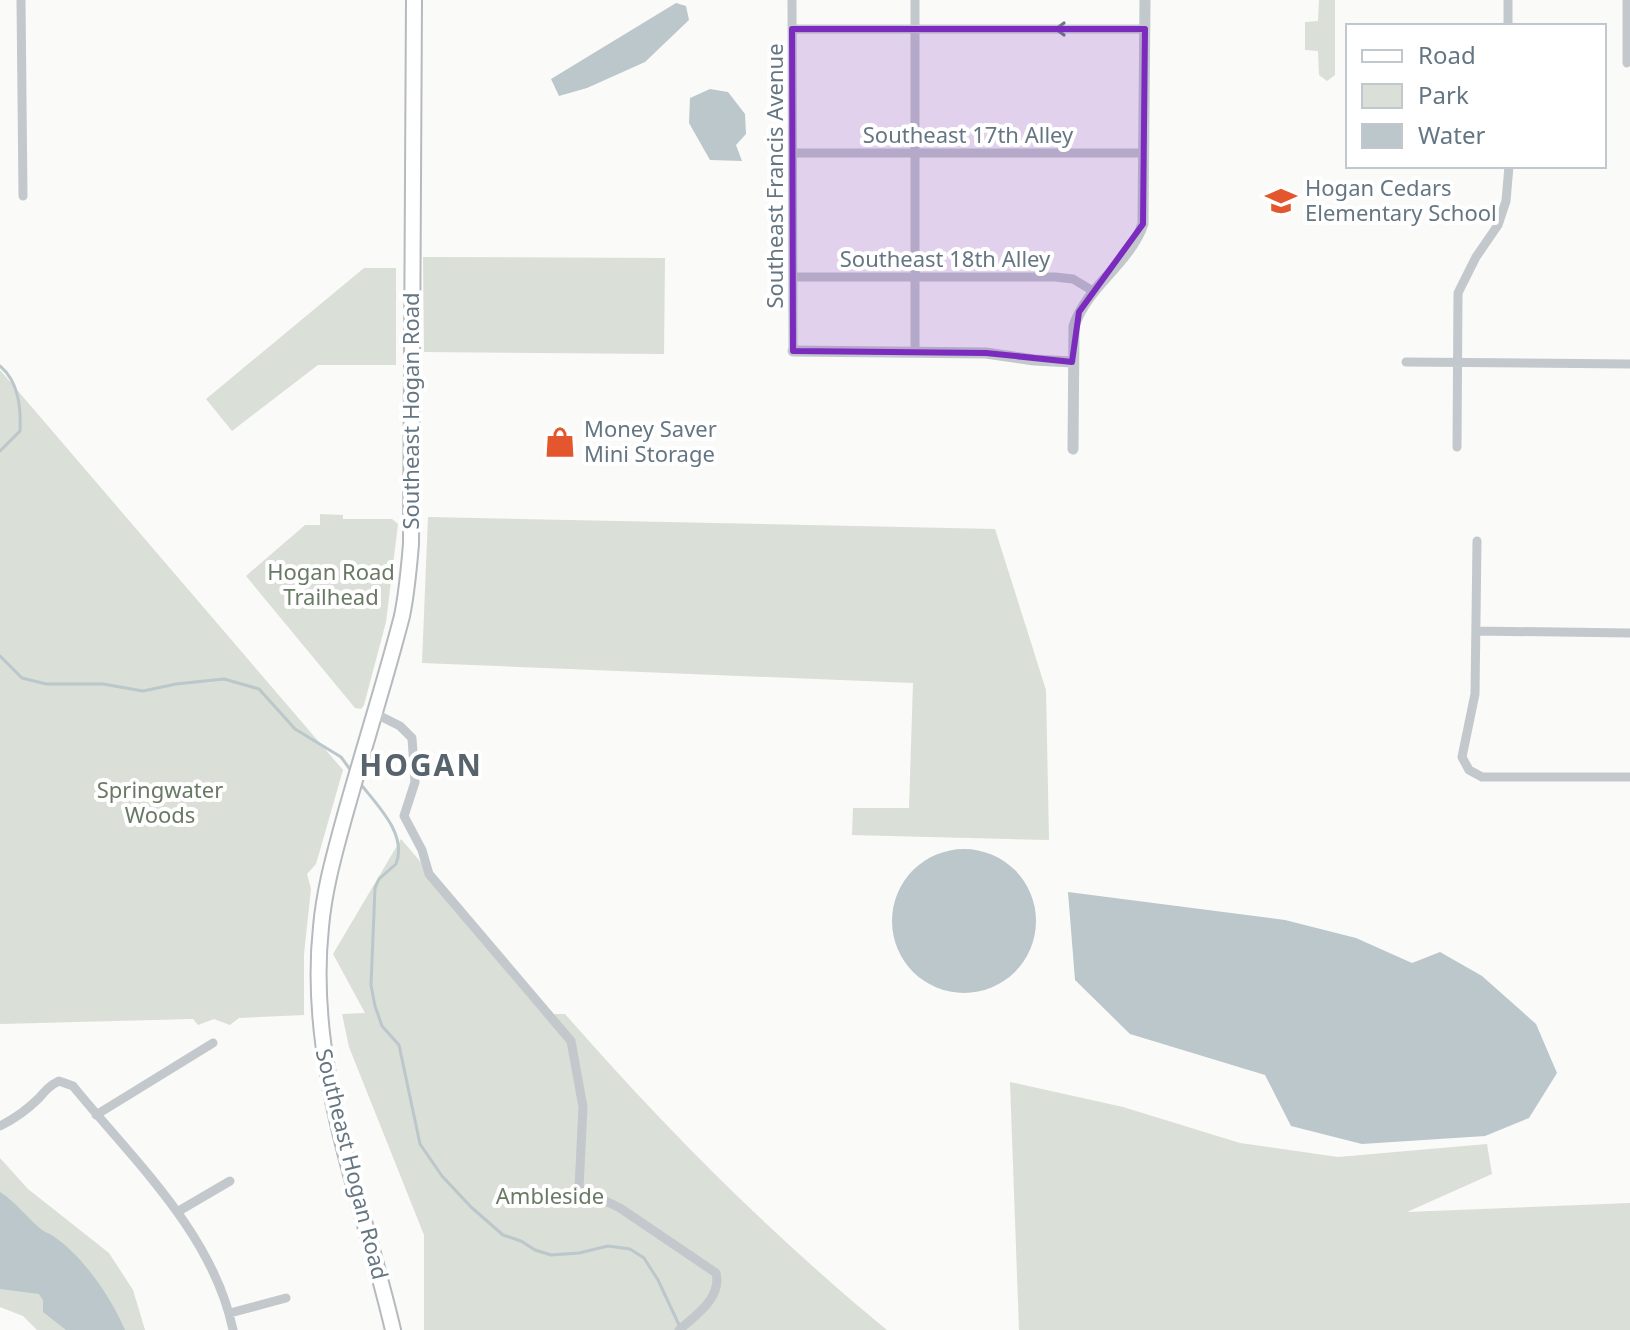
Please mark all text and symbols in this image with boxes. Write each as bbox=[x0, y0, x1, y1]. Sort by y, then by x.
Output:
one-way arrow bbox=[1054, 21, 1081, 37]
legend bbox=[1346, 24, 1606, 168]
text: Road bbox=[1418, 38, 1476, 71]
street label: Southeast Francis Avenue bbox=[759, 43, 789, 309]
text: Park bbox=[1418, 78, 1469, 111]
text: Water bbox=[1418, 118, 1486, 151]
street label: Southeast 17th Alley bbox=[863, 119, 1074, 149]
place label: Hogan Cedars Elementary School bbox=[1305, 172, 1497, 227]
school or university icon: Hogan Cedars Elementary School bbox=[1264, 184, 1298, 218]
street label: Southeast 18th Alley bbox=[840, 243, 1051, 273]
street label: Southeast Hogan Road bbox=[395, 292, 425, 530]
place label: Money Saver Mini Storage bbox=[584, 413, 717, 468]
shop icon: Money Saver Mini Storage bbox=[543, 425, 577, 459]
park label: Hogan Road Trailhead bbox=[267, 556, 395, 611]
district label: HOGAN bbox=[359, 744, 483, 785]
park label: Springwater Woods bbox=[97, 774, 223, 829]
street label: Southeast Hogan Road bbox=[310, 1045, 396, 1282]
park label: Ambleside bbox=[496, 1180, 604, 1210]

